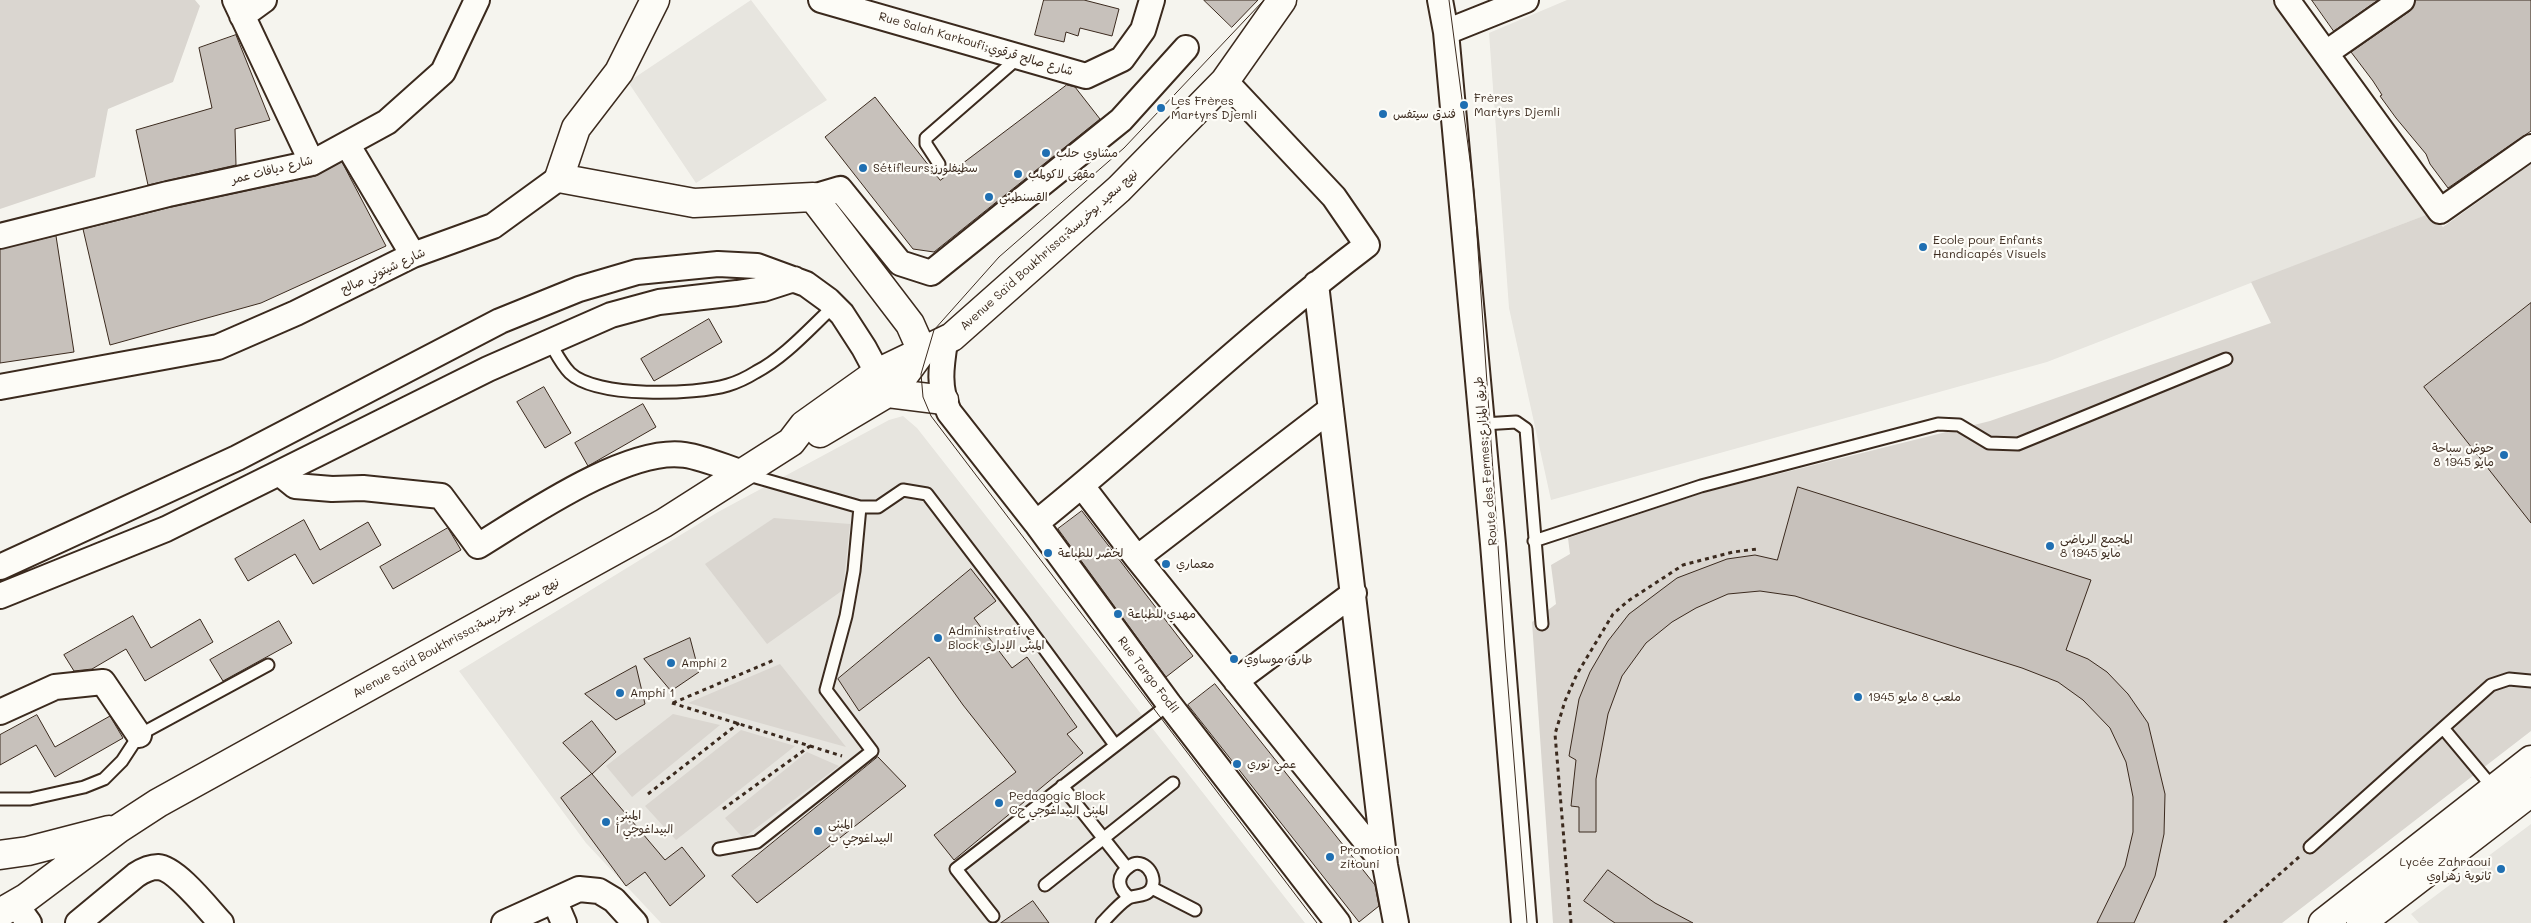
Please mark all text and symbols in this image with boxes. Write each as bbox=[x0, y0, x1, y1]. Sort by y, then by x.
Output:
street label: Rue Salah Karkoufi;شارع صالح قرقوي bbox=[877, 9, 1075, 79]
place label: Frères Martyrs Djemli bbox=[1474, 91, 1560, 119]
place label: Les Frères Martyrs Djemli bbox=[1171, 94, 1257, 122]
marker: Frères Martyrs Djemli bbox=[1458, 99, 1470, 111]
marker: Les Frères Martyrs Djemli bbox=[1155, 102, 1167, 114]
place label: فندق سيتفس bbox=[1393, 107, 1456, 121]
marker: فندق سيتفس bbox=[1377, 108, 1389, 120]
place label: مشاوي حلب bbox=[1056, 146, 1118, 160]
marker: مشاوي حلب bbox=[1040, 147, 1052, 159]
street label: شارع ديافات عمر bbox=[230, 153, 314, 187]
place label: Sétifleurs;سطيفلورز bbox=[873, 161, 978, 175]
marker: Sétifleurs;سطيفلورز bbox=[857, 162, 869, 174]
street label: Avenue Saïd Boukhrissa;نهج سعيد بوخريسة bbox=[957, 166, 1141, 334]
place label: مقهى لاكولمب bbox=[1028, 167, 1095, 181]
marker: مقهى لاكولمب bbox=[1012, 168, 1024, 180]
place label: القسنطيني bbox=[999, 190, 1048, 204]
marker: القسنطيني bbox=[983, 191, 995, 203]
place label: Ecole pour Enfants Handicapés Visuels bbox=[1933, 233, 2046, 261]
marker: Ecole pour Enfants Handicapés Visuels bbox=[1917, 241, 1929, 253]
street label: شارع شيتوني صالح bbox=[338, 245, 428, 297]
street label: Route des Fermes;طريق المزارع bbox=[1471, 376, 1501, 546]
place label: حوض سباحة 8 مايو 1945 bbox=[2432, 441, 2494, 469]
marker: حوض سباحة 8 مايو 1945 bbox=[2498, 449, 2510, 461]
place label: المجمع الرياضي 8 مايو 1945 bbox=[2060, 532, 2133, 560]
marker: المجمع الرياضي 8 مايو 1945 bbox=[2044, 540, 2056, 552]
place label: لخضر للطباعة bbox=[1058, 546, 1123, 560]
marker: لخضر للطباعة bbox=[1042, 547, 1054, 559]
place label: معماري bbox=[1176, 557, 1214, 571]
marker: معماري bbox=[1160, 558, 1172, 570]
street label: Avenue Saïd Boukhrissa;نهج سعيد بوخريسة bbox=[350, 575, 562, 701]
place label: مهدي للطباعة bbox=[1128, 607, 1196, 621]
marker: مهدي للطباعة bbox=[1112, 608, 1124, 620]
place label: Administrative Block المبنى الإداري bbox=[948, 624, 1044, 652]
marker: Administrative Block المبنى الإداري bbox=[932, 632, 944, 644]
street label: Rue Targo Fodil bbox=[1115, 634, 1181, 716]
place label: طارق موساوي bbox=[1244, 652, 1312, 666]
marker: طارق موساوي bbox=[1228, 653, 1240, 665]
place label: Amphi 2 bbox=[681, 656, 727, 670]
marker: Amphi 2 bbox=[665, 657, 677, 669]
place label: Amphi 1 bbox=[630, 686, 675, 700]
marker: Amphi 1 bbox=[614, 687, 626, 699]
place label: ملعب 8 مايو 1945 bbox=[1868, 690, 1961, 704]
marker: ملعب 8 مايو 1945 bbox=[1852, 691, 1864, 703]
place label: عمي نوري bbox=[1247, 757, 1296, 771]
marker: عمي نوري bbox=[1231, 758, 1243, 770]
place label: Pedagogic Block Cالمبنى البيداغوجي ج bbox=[1009, 789, 1108, 817]
marker: Pedagogic Block Cالمبنى البيداغوجي ج bbox=[993, 797, 1005, 809]
place label: المبنى البيداغوجي أ bbox=[616, 808, 673, 836]
marker: المبنى البيداغوجي أ bbox=[600, 816, 612, 828]
place label: المبنى البيداغوجي ب bbox=[828, 817, 893, 845]
marker: المبنى البيداغوجي ب bbox=[812, 825, 824, 837]
place label: Promotion zitouni bbox=[1340, 843, 1400, 871]
marker: Promotion zitouni bbox=[1324, 851, 1336, 863]
place label: Lycée Zahraoui ثانوية زهراوي bbox=[2400, 855, 2491, 883]
marker: Lycée Zahraoui ثانوية زهراوي bbox=[2495, 863, 2507, 875]

